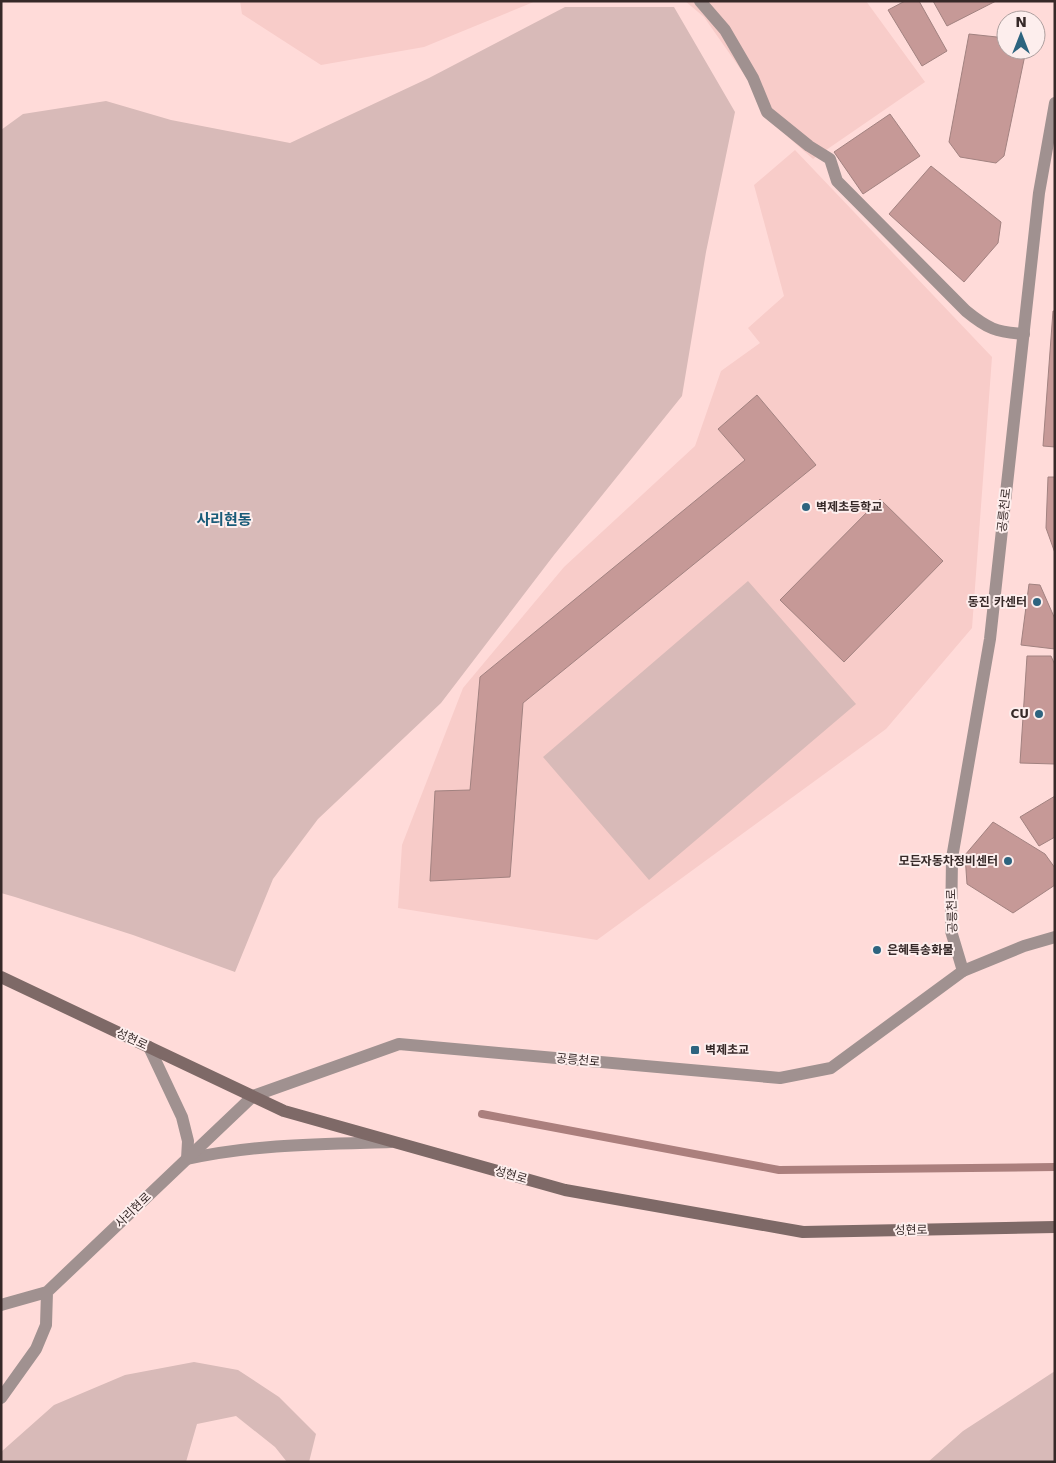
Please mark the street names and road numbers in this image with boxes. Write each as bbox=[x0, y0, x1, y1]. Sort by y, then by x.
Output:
street label: 공릉천로 bbox=[995, 487, 1013, 533]
street label: 공릉천로 bbox=[944, 889, 960, 933]
street label: 성현로 bbox=[114, 1026, 150, 1052]
street label: 공릉천로 bbox=[555, 1051, 601, 1069]
street label: 성현로 bbox=[493, 1164, 529, 1186]
street label: 사리현로 bbox=[112, 1190, 154, 1230]
street label: 성현로 bbox=[894, 1223, 928, 1237]

